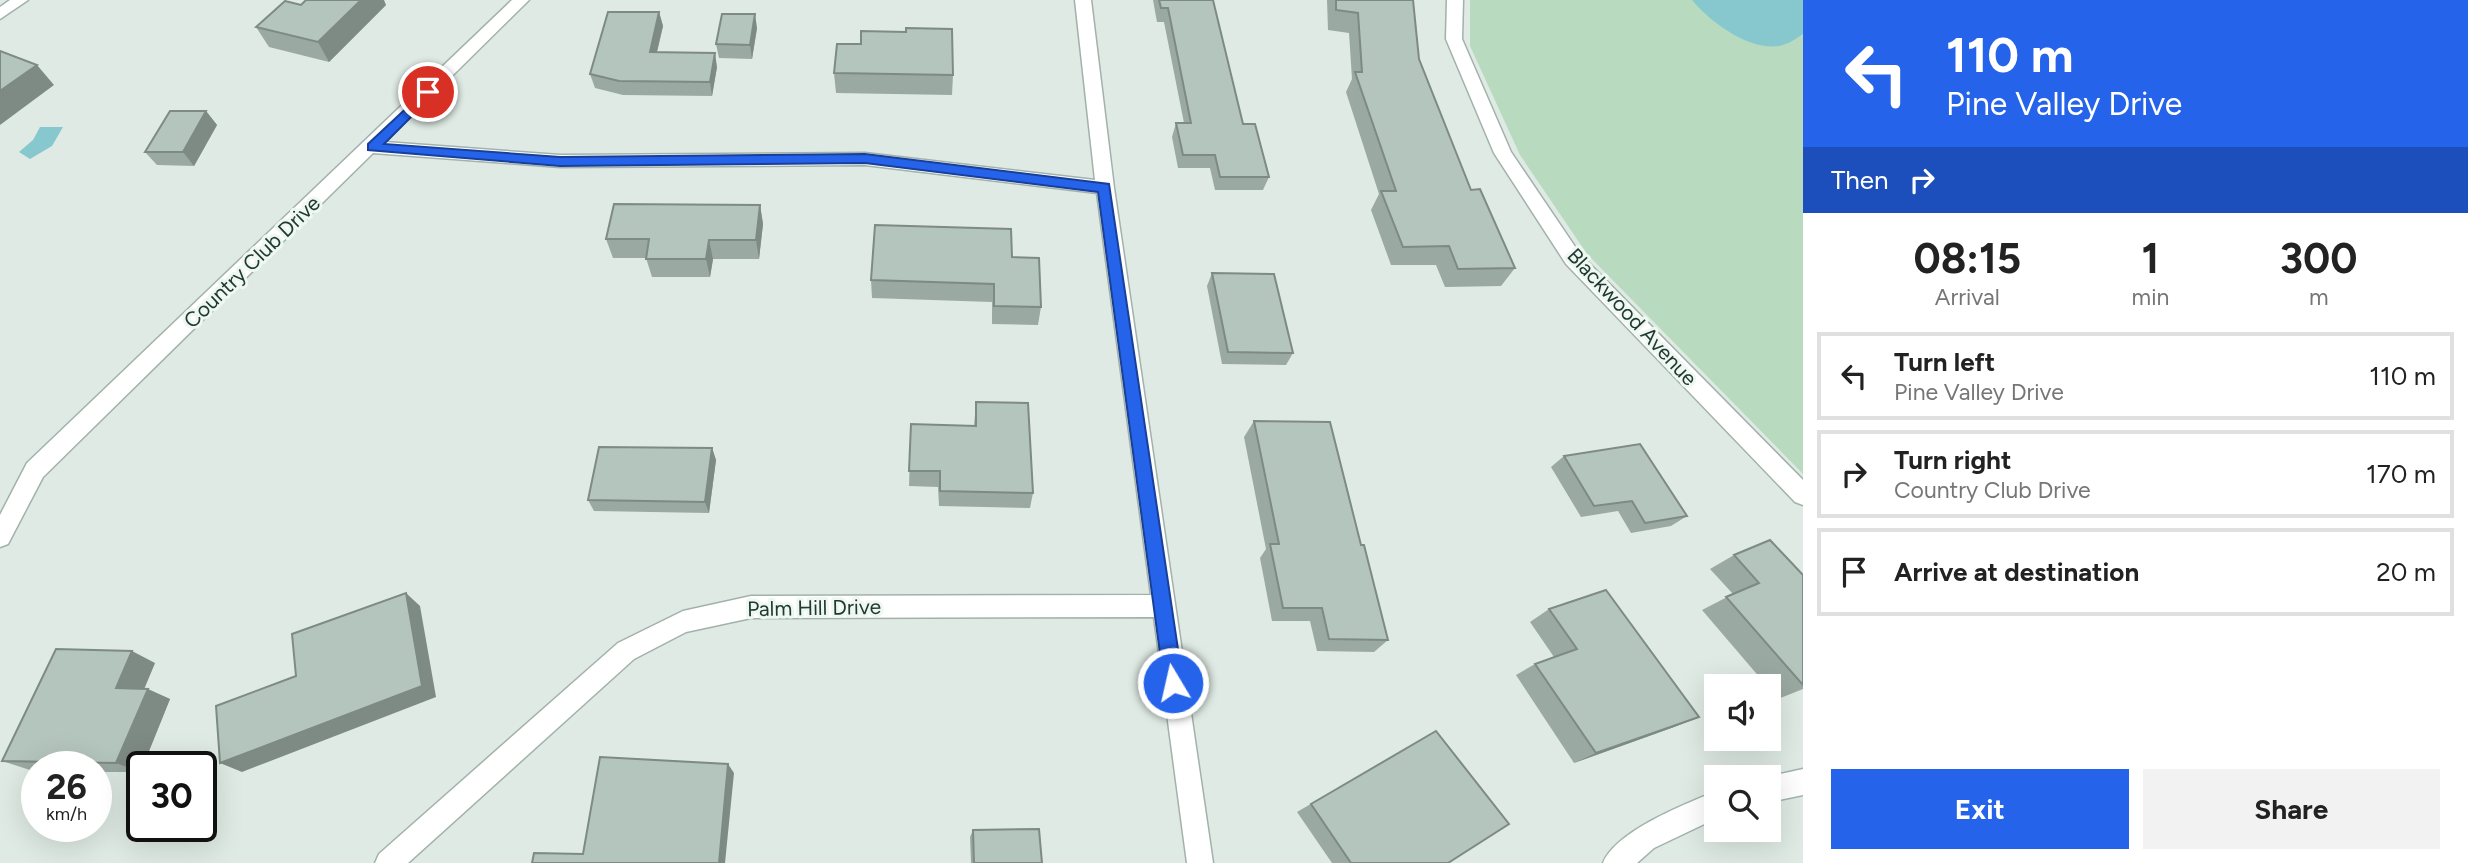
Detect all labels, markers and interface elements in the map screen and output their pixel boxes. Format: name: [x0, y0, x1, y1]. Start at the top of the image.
text: 110 m: [1946, 25, 2074, 84]
icon: left: [1831, 28, 1922, 119]
pin: [398, 62, 458, 122]
icon: arrive: [409, 73, 447, 111]
text: Pine Valley Drive: [1946, 85, 2182, 123]
icon: right: [1903, 161, 1941, 199]
text: Then: [1831, 164, 1889, 196]
street label: Country Club Drive: [178, 190, 325, 333]
text: 08:15: [1913, 233, 2021, 284]
text: 1: [2142, 233, 2159, 284]
text: 300: [2280, 233, 2358, 284]
street label: Blackwood Avenue: [1562, 243, 1702, 391]
text: Arrival: [1935, 283, 2000, 311]
text: min: [2132, 283, 2169, 311]
text: m: [2309, 283, 2328, 311]
text: Turn left: [1894, 346, 1995, 378]
icon: left: [1835, 357, 1873, 395]
text: 110 m: [2369, 360, 2436, 392]
text: Pine Valley Drive: [1894, 378, 2064, 406]
text: Turn right: [1894, 444, 2011, 476]
icon: right: [1835, 455, 1873, 493]
text: 170 m: [2366, 458, 2436, 490]
text: Country Club Drive: [1894, 476, 2091, 504]
icon: arrive: [1835, 553, 1873, 591]
text: Arrive at destination: [1894, 556, 2139, 588]
text: 20 m: [2376, 556, 2436, 588]
street label: Palm Hill Drive: [747, 594, 881, 621]
position arrow: [1136, 646, 1210, 720]
map controls: [1704, 674, 1781, 842]
button: sound: [1704, 674, 1781, 751]
speed limit sign: 30: [126, 751, 217, 842]
button: search: [1704, 765, 1781, 842]
text: 26: [46, 766, 87, 808]
button: Exit: [1831, 769, 2129, 849]
button: Share: [2143, 769, 2440, 849]
text: km/h: [46, 803, 87, 825]

